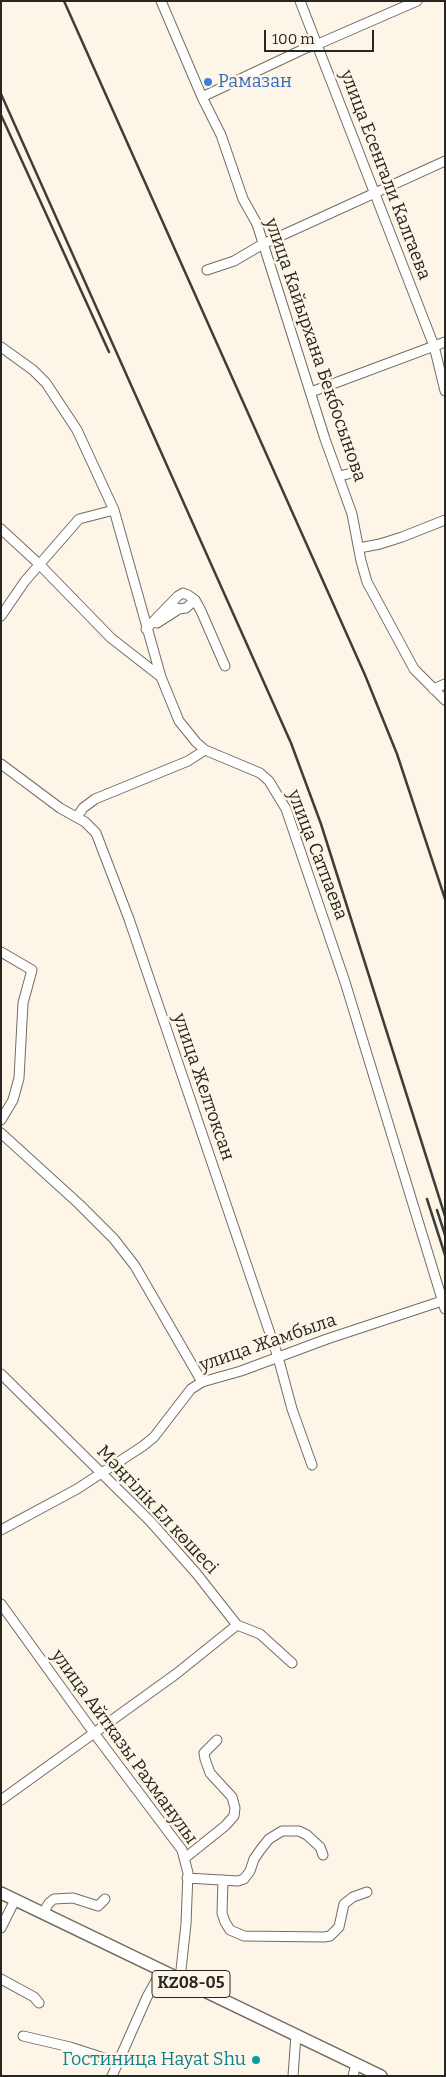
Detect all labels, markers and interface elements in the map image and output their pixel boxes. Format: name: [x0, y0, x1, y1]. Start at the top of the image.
scale bar: [266, 20, 376, 52]
text: 100 m: [272, 30, 315, 48]
street label: улица Есенгали Калгаева: [335, 67, 435, 283]
place label: Рамазан: [218, 71, 292, 93]
marker: Рамазан: [202, 76, 214, 88]
street label: улица Кайырхана Бекбосынова: [260, 215, 370, 485]
street label: улица Сатпаева: [282, 787, 352, 923]
street label: улица Желтоксан: [168, 1011, 238, 1163]
street label: улица Жамбыла: [197, 1309, 339, 1377]
street label: Мәңгілік Ел көшесі: [92, 1441, 222, 1579]
street label: улица Айтказы Рахманулы: [46, 1646, 202, 1848]
road number: KZ08-05: [152, 1970, 230, 1998]
place label: Гостиница Hayat Shu: [62, 2049, 246, 2071]
marker: Гостиница Hayat Shu: [250, 2054, 262, 2066]

